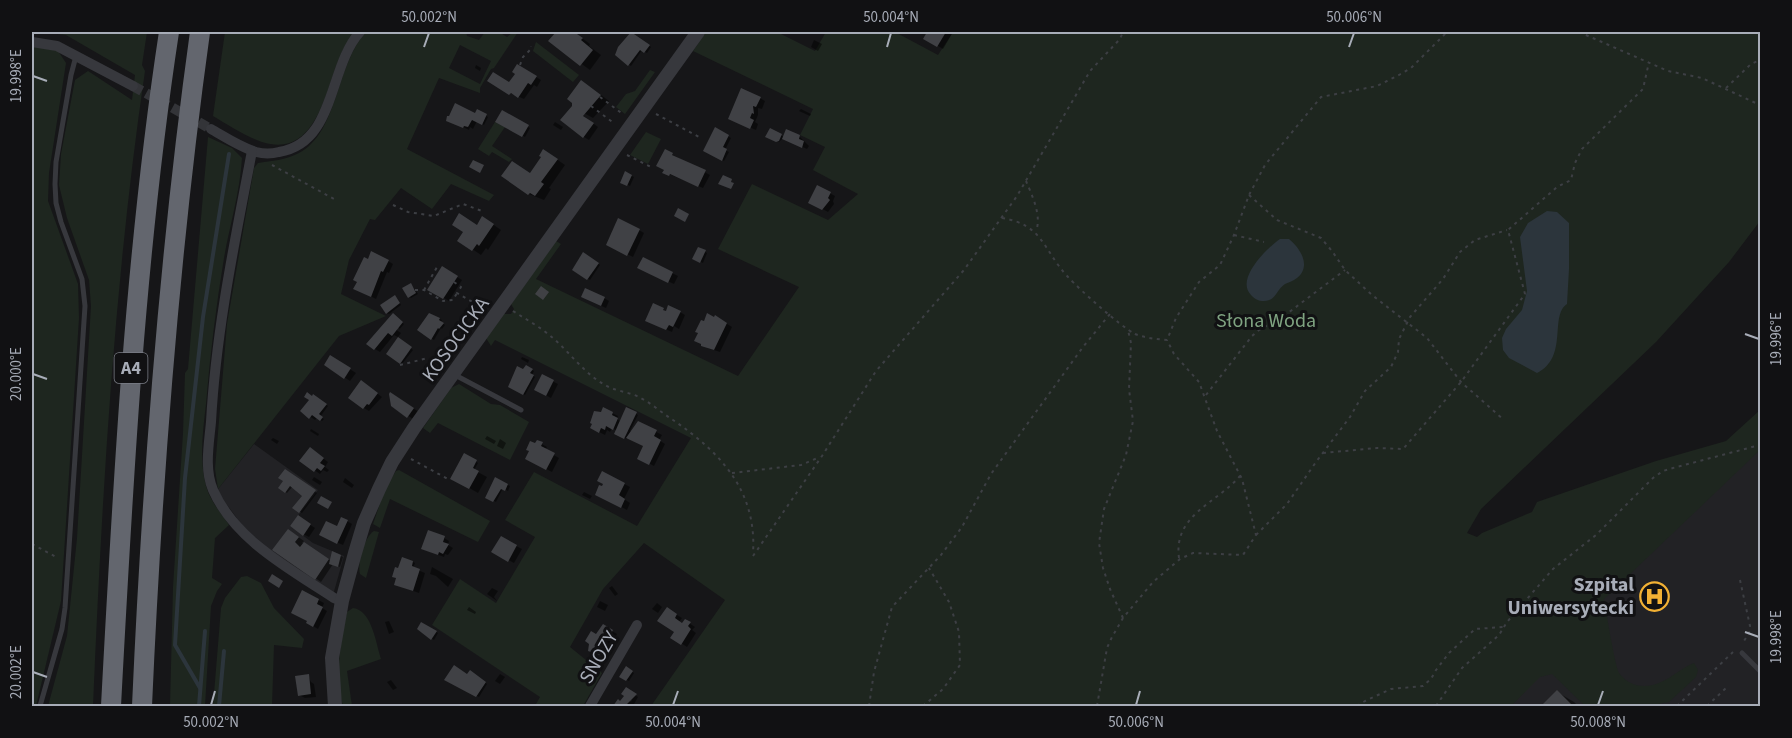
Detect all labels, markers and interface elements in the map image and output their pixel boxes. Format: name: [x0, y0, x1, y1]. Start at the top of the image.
text: 50.002°N: [401, 7, 457, 28]
text: 50.004°N: [863, 7, 919, 28]
text: 50.006°N: [1326, 7, 1382, 28]
text: 19.998°E: [6, 49, 27, 103]
street label: KOSOCICKA: [415, 291, 496, 388]
park label: Słona Woda: [1216, 307, 1316, 335]
text: 19.996°E: [1766, 312, 1787, 366]
text: 20.000°E: [6, 347, 27, 401]
road number: A4: [114, 353, 148, 383]
place label: Szpital Uniwersytecki: [1507, 571, 1634, 622]
hospital icon: Szpital Uniwersytecki: [1639, 580, 1671, 612]
text: 19.998°E: [1766, 610, 1787, 664]
street label: SNOZY: [573, 626, 625, 689]
text: 20.002°E: [6, 645, 27, 699]
text: 50.002°N: [183, 712, 239, 733]
text: 50.004°N: [645, 712, 701, 733]
text: 50.006°N: [1108, 712, 1164, 733]
text: 50.008°N: [1570, 712, 1626, 733]

